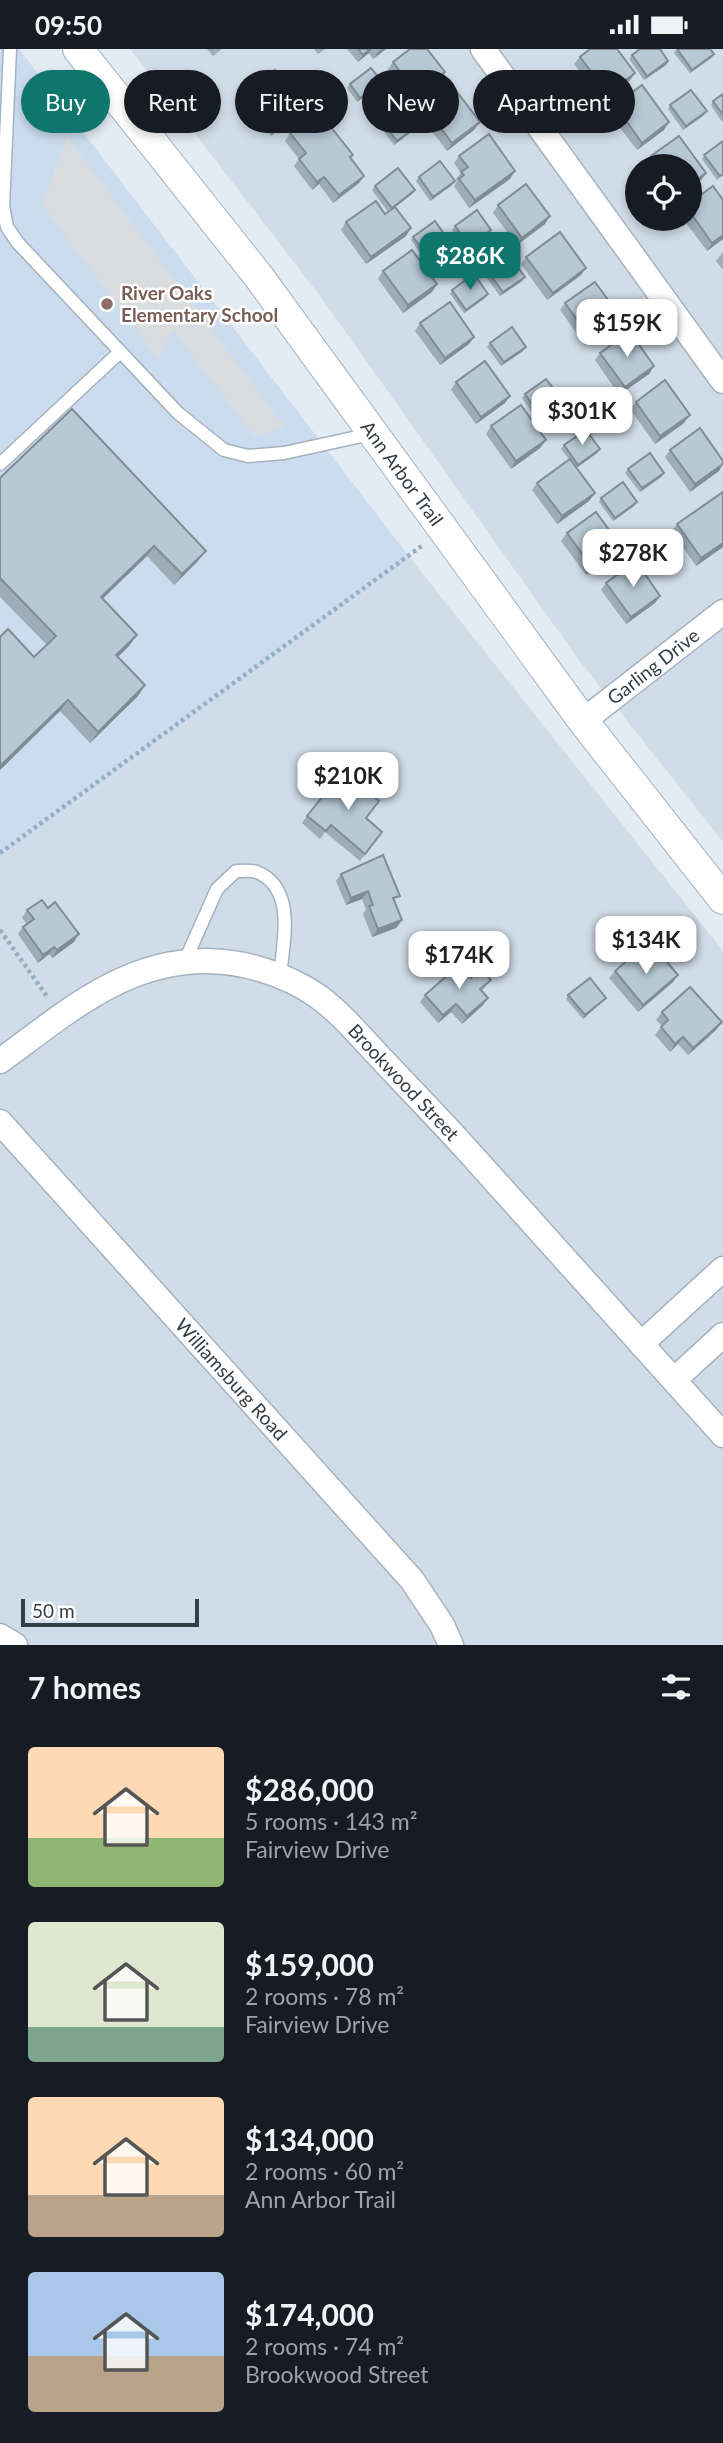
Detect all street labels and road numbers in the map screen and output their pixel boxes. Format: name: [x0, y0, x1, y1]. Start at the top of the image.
street label: Ann Arbor Trail: [357, 416, 449, 530]
street label: Garling Drive: [602, 623, 703, 709]
street label: Brookwood Street: [344, 1019, 465, 1145]
street label: Williamsburg Road: [171, 1313, 292, 1445]

